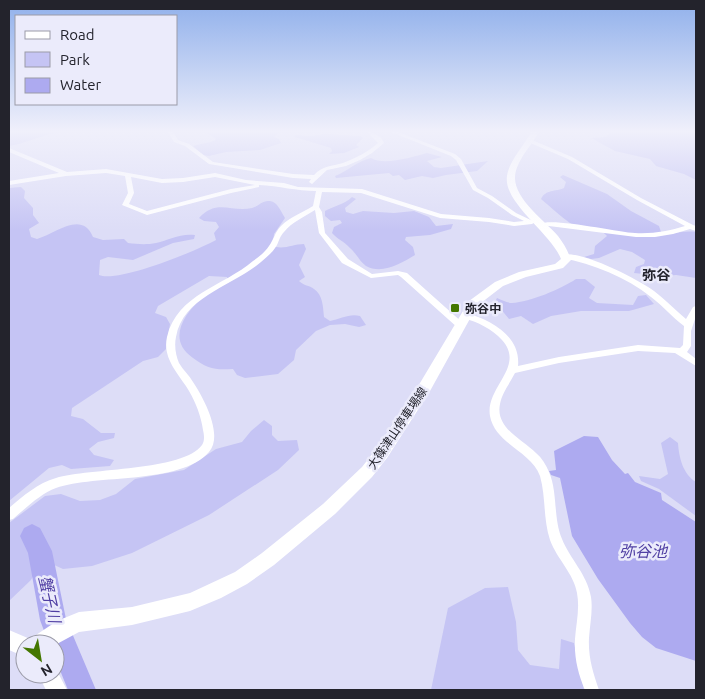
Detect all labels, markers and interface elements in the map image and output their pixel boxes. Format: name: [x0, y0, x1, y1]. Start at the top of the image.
legend: [15, 15, 178, 105]
text: Road: [60, 26, 95, 43]
text: Park: [60, 51, 90, 68]
text: Water: [60, 76, 101, 93]
district label: 弥谷: [642, 267, 671, 283]
marker: 弥谷中: [449, 302, 461, 314]
place label: 弥谷中: [465, 302, 501, 315]
street label: 大篠津山停車場線: [365, 385, 429, 471]
water label: 弥谷池: [619, 542, 669, 560]
water label: 蟹子川: [36, 574, 65, 626]
north arrow: [15, 634, 65, 684]
text: N: [38, 661, 55, 680]

